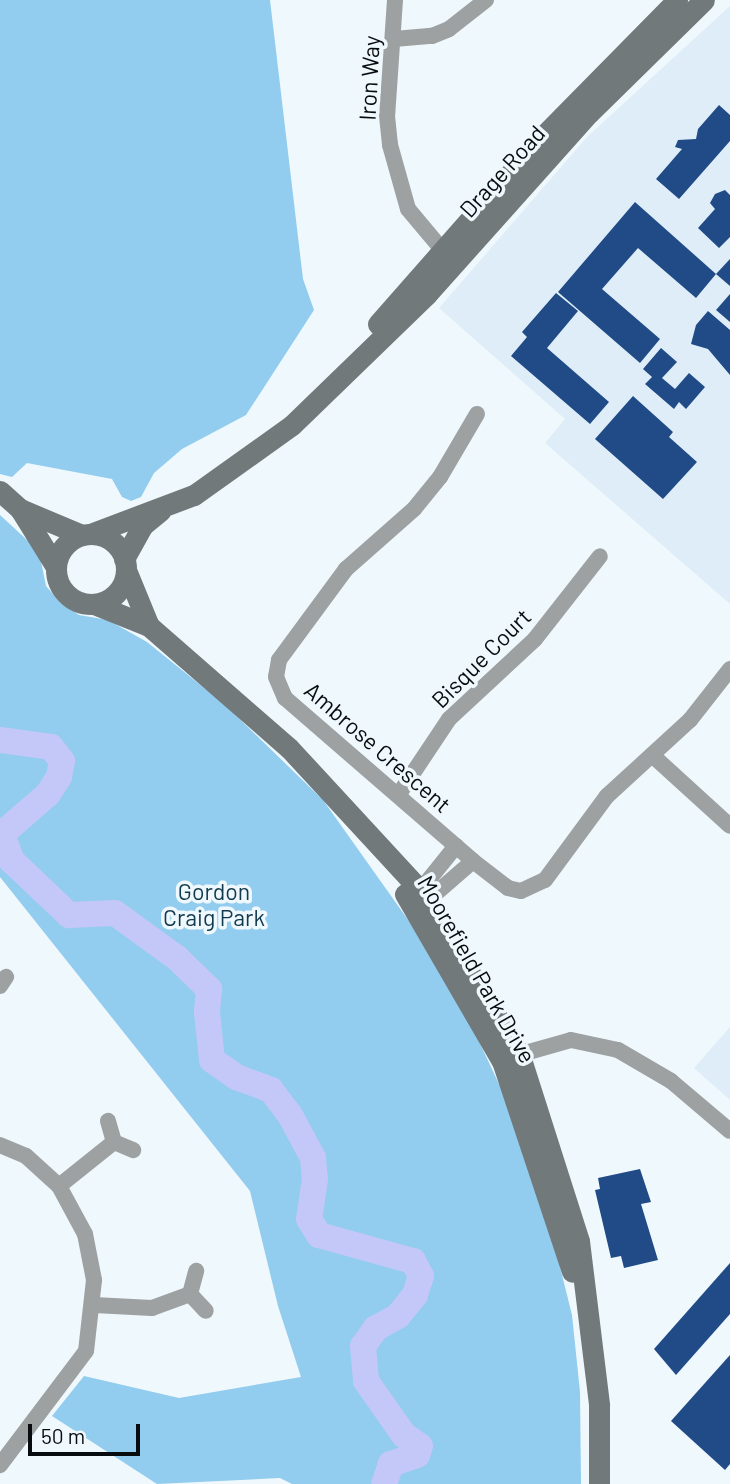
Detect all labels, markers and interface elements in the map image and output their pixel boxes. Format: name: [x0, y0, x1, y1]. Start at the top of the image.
street label: Iron Way: [353, 35, 385, 121]
street label: Drage Road: [454, 119, 550, 223]
street label: Bisque Court: [426, 603, 536, 713]
street label: Ambrose Crescent: [299, 676, 457, 818]
street label: Moorefield Park Drive: [412, 870, 542, 1068]
park label: Gordon Craig Park: [163, 877, 265, 931]
scale bar: [32, 1410, 144, 1454]
text: 50 m: [41, 1423, 85, 1448]

